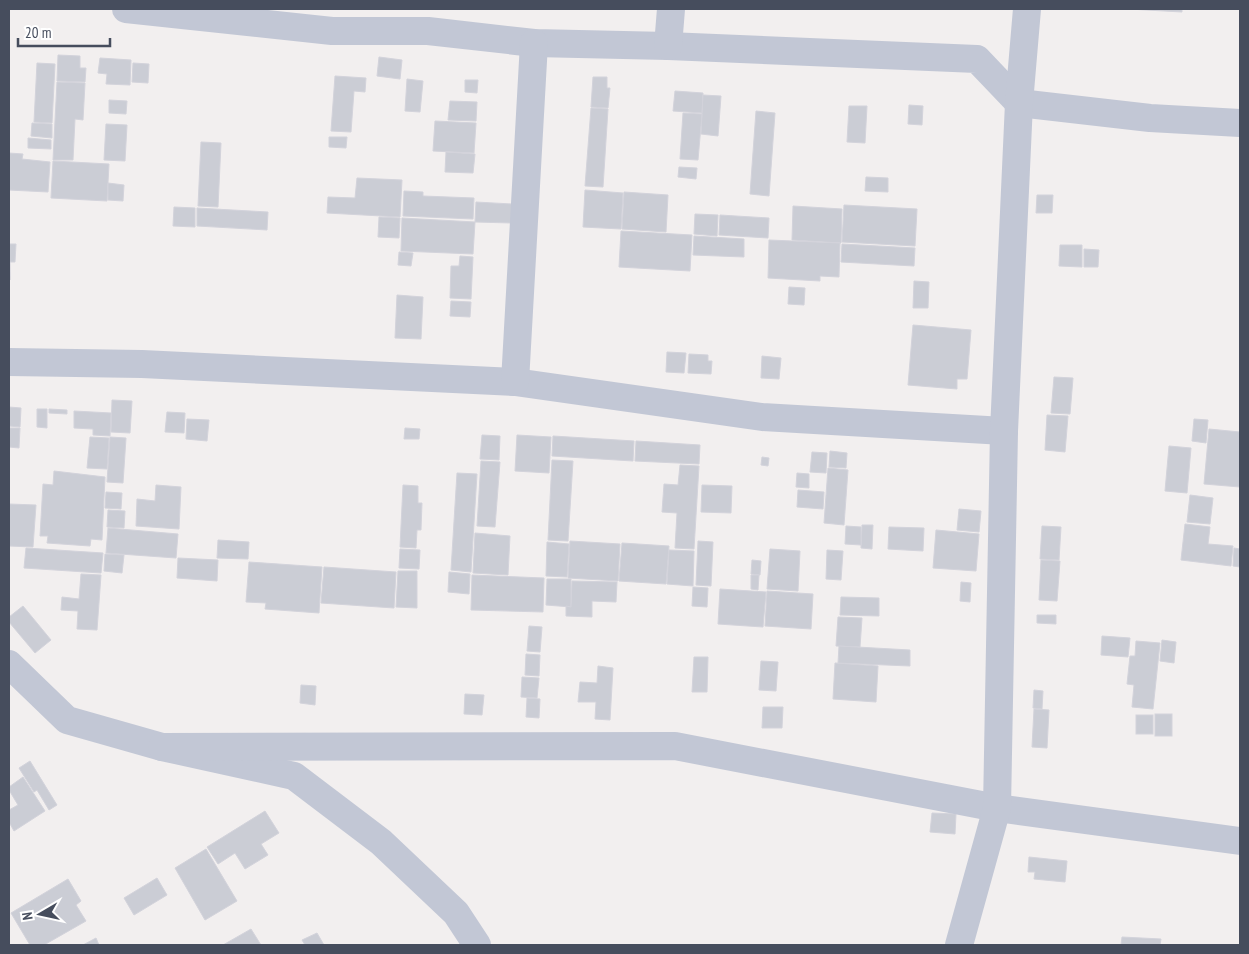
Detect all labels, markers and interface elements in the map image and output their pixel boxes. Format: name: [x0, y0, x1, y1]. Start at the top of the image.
scale bar: [18, 15, 110, 47]
text: 20 m: [25, 23, 51, 42]
north arrow: [15, 889, 65, 939]
text: N: [18, 911, 37, 921]

